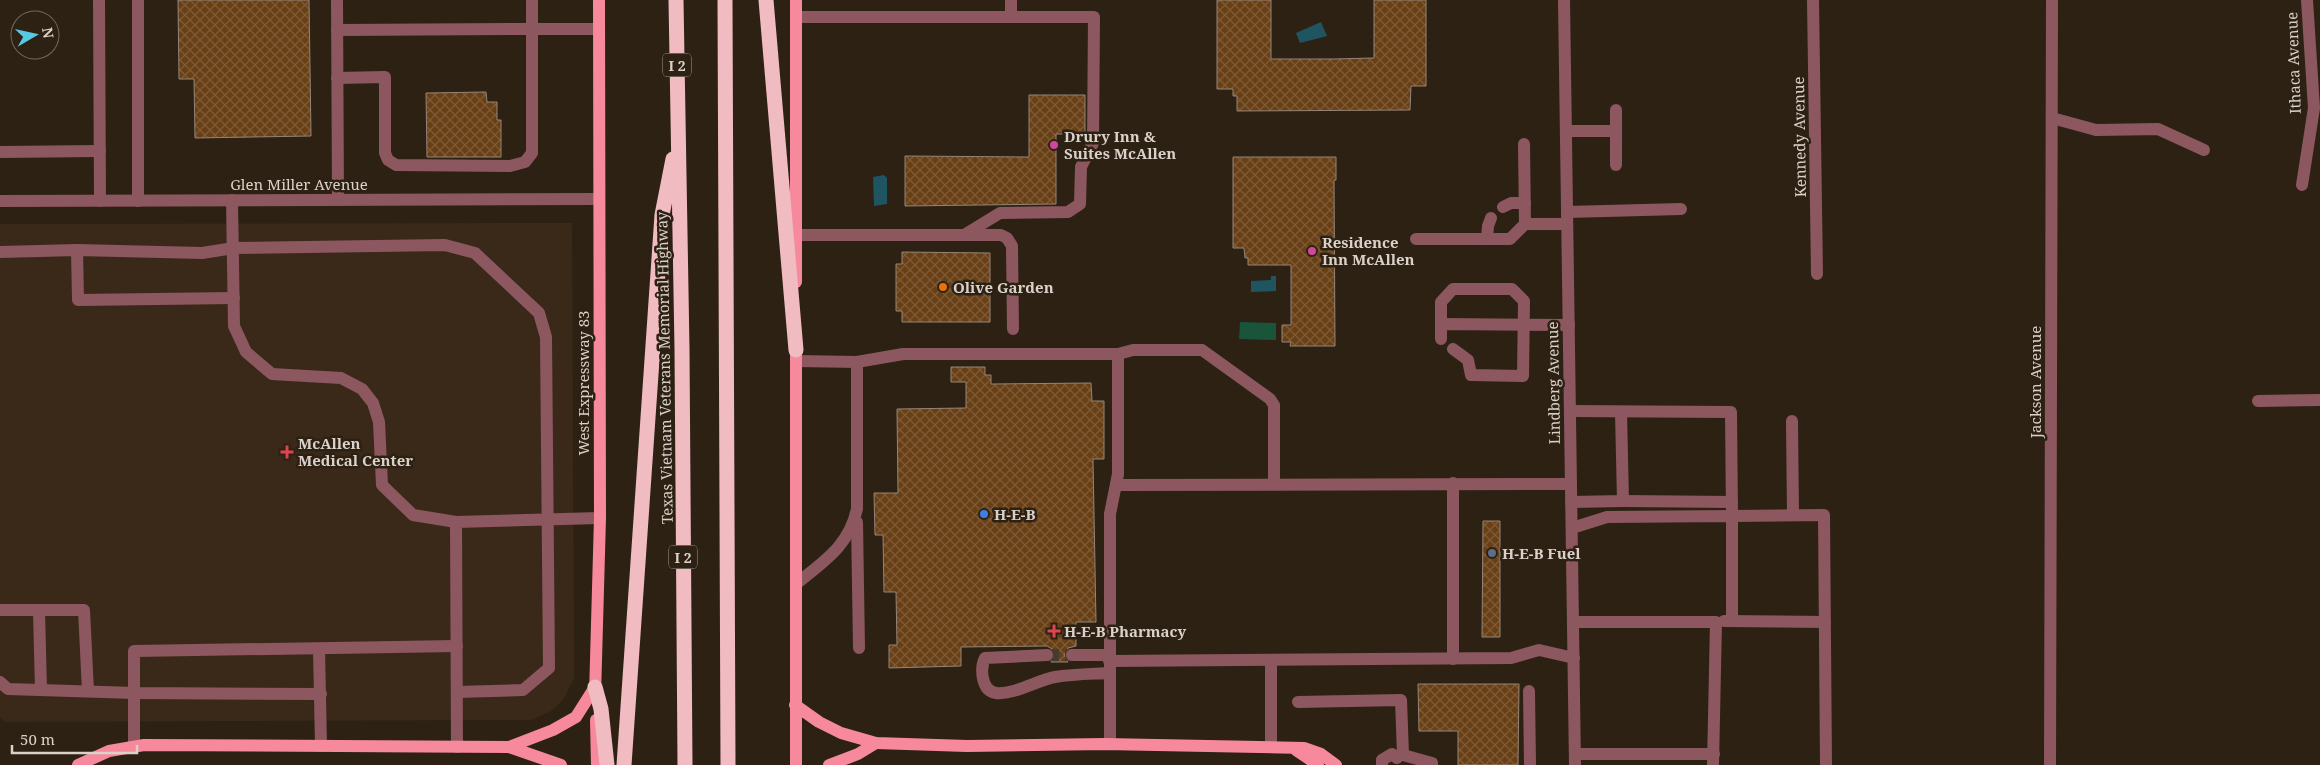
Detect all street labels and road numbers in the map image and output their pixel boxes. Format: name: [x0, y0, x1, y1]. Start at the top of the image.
street label: Ithaca Avenue: [2281, 12, 2305, 114]
road number: I 2: [663, 54, 691, 76]
street label: Kennedy Avenue: [1788, 76, 1810, 198]
street label: Glen Miller Avenue: [230, 174, 368, 194]
street label: Texas Vietnam Veterans Memorial Highway: [651, 211, 677, 524]
street label: West Expressway 83: [573, 311, 593, 455]
street label: Lindberg Avenue: [1542, 321, 1564, 445]
street label: Jackson Avenue: [2025, 326, 2045, 439]
road number: I 2: [669, 546, 697, 568]

